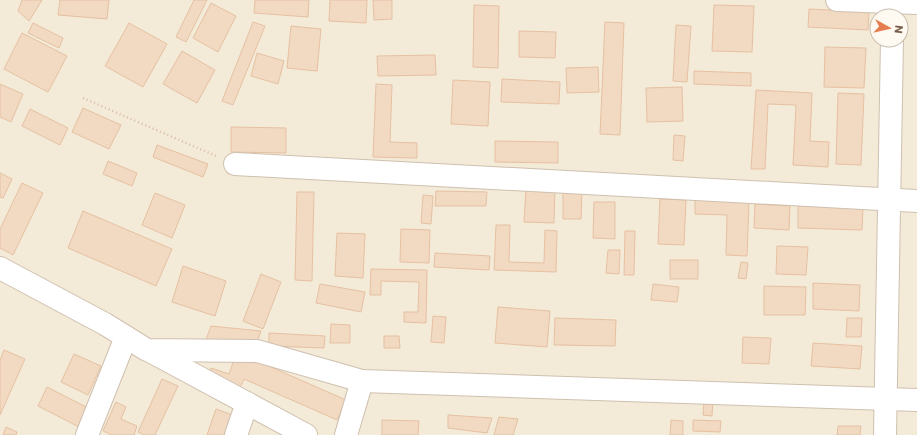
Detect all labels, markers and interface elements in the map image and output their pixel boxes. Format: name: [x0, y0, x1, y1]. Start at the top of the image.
north arrow: [869, 8, 909, 48]
text: N: [890, 24, 907, 35]

